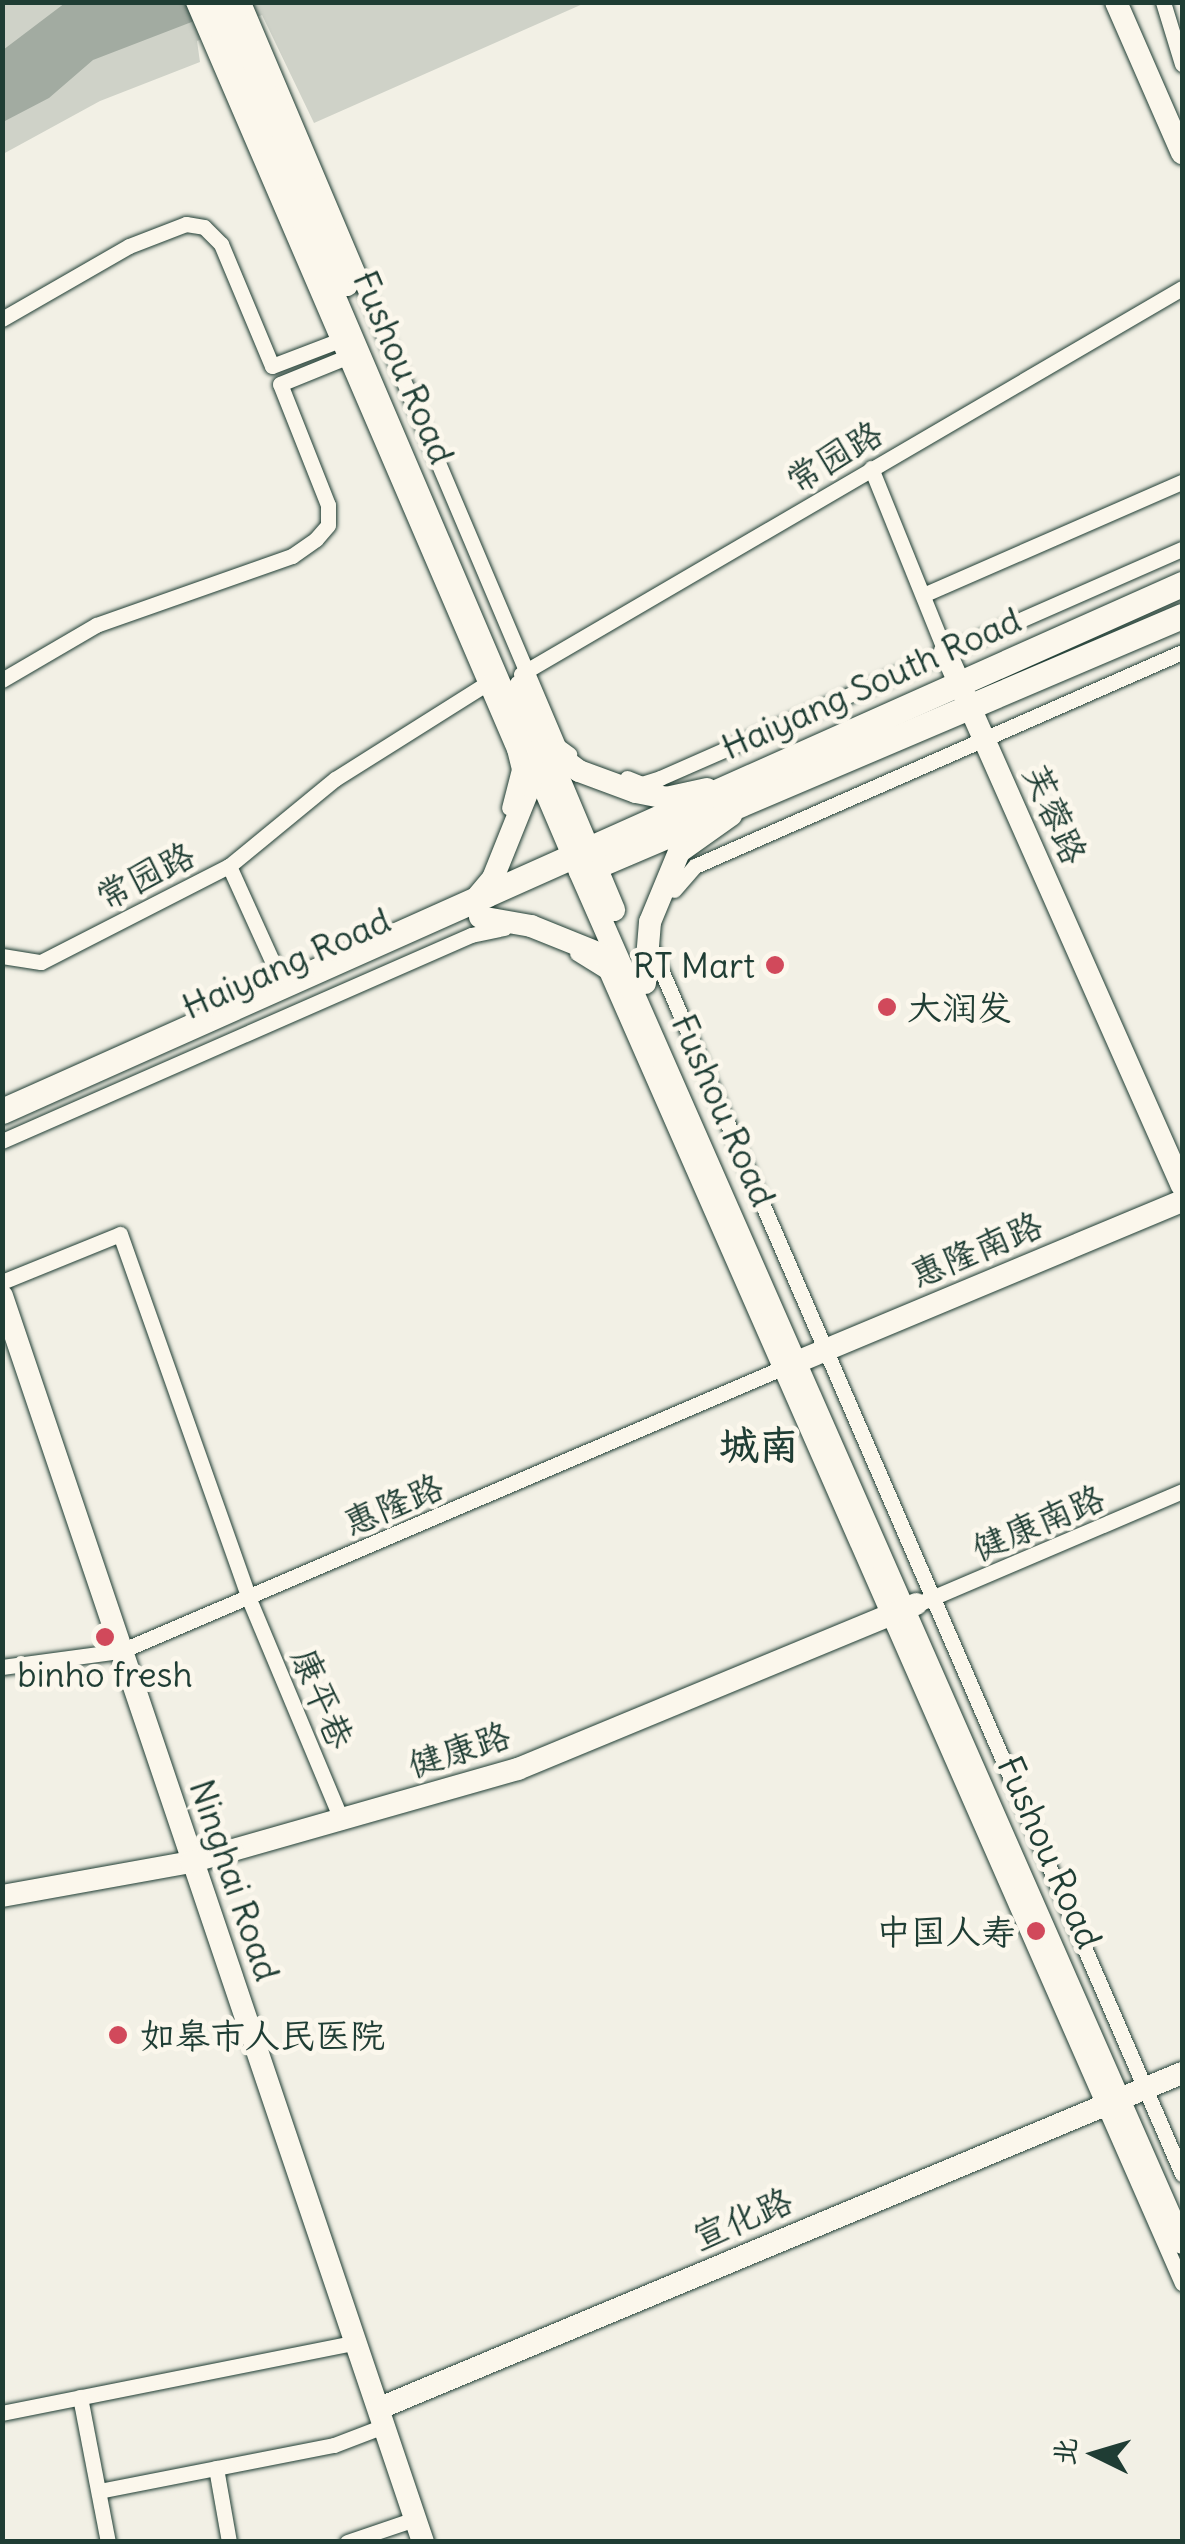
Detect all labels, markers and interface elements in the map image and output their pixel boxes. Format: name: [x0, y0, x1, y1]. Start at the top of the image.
street label: Fushou Road: [345, 264, 463, 470]
street label: 常园路: [778, 411, 890, 501]
street label: Haiyang South Road: [715, 598, 1027, 768]
street label: 芙蓉路: [1015, 757, 1097, 871]
street label: 常园路: [89, 832, 201, 918]
street label: Haiyang Road: [176, 898, 396, 1028]
place label: RT Mart: [633, 944, 755, 986]
marker: RT Mart: [764, 954, 786, 976]
place label: 大润发: [907, 986, 1012, 1028]
marker: 大润发: [876, 996, 898, 1018]
street label: Fushou Road: [663, 1008, 785, 1212]
street label: 惠隆南路: [903, 1202, 1049, 1296]
district label: 城南: [719, 1421, 799, 1469]
street label: 惠隆路: [336, 1464, 450, 1544]
street label: 健康南路: [965, 1475, 1111, 1569]
marker: binho fresh: [94, 1626, 116, 1648]
street label: 康平巷: [283, 1641, 363, 1755]
place label: binho fresh: [17, 1653, 193, 1695]
street label: 健康路: [403, 1713, 515, 1785]
street label: Fushou Road: [989, 1750, 1111, 1954]
street label: Ninghai Road: [181, 1774, 289, 1986]
place label: 中国人寿: [876, 1910, 1016, 1952]
marker: 中国人寿: [1025, 1920, 1047, 1942]
place label: 如皋市人民医院: [140, 2014, 385, 2056]
marker: 如皋市人民医院: [105, 2022, 131, 2048]
street label: 宣化路: [685, 2178, 799, 2258]
north arrow: [1045, 2404, 1145, 2504]
text: 北: [1046, 2436, 1084, 2467]

